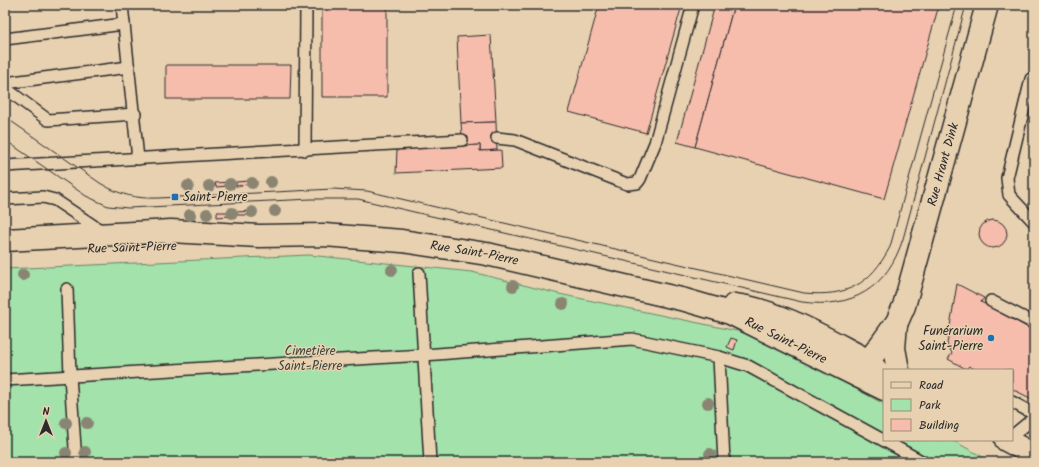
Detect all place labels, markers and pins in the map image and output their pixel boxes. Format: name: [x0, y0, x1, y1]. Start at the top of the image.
place label: Saint-Pierre: [183, 187, 248, 208]
marker: Saint-Pierre: [170, 192, 180, 202]
place label: Funérarium Saint-Pierre: [919, 321, 983, 357]
marker: Funérarium Saint-Pierre: [986, 333, 996, 343]

